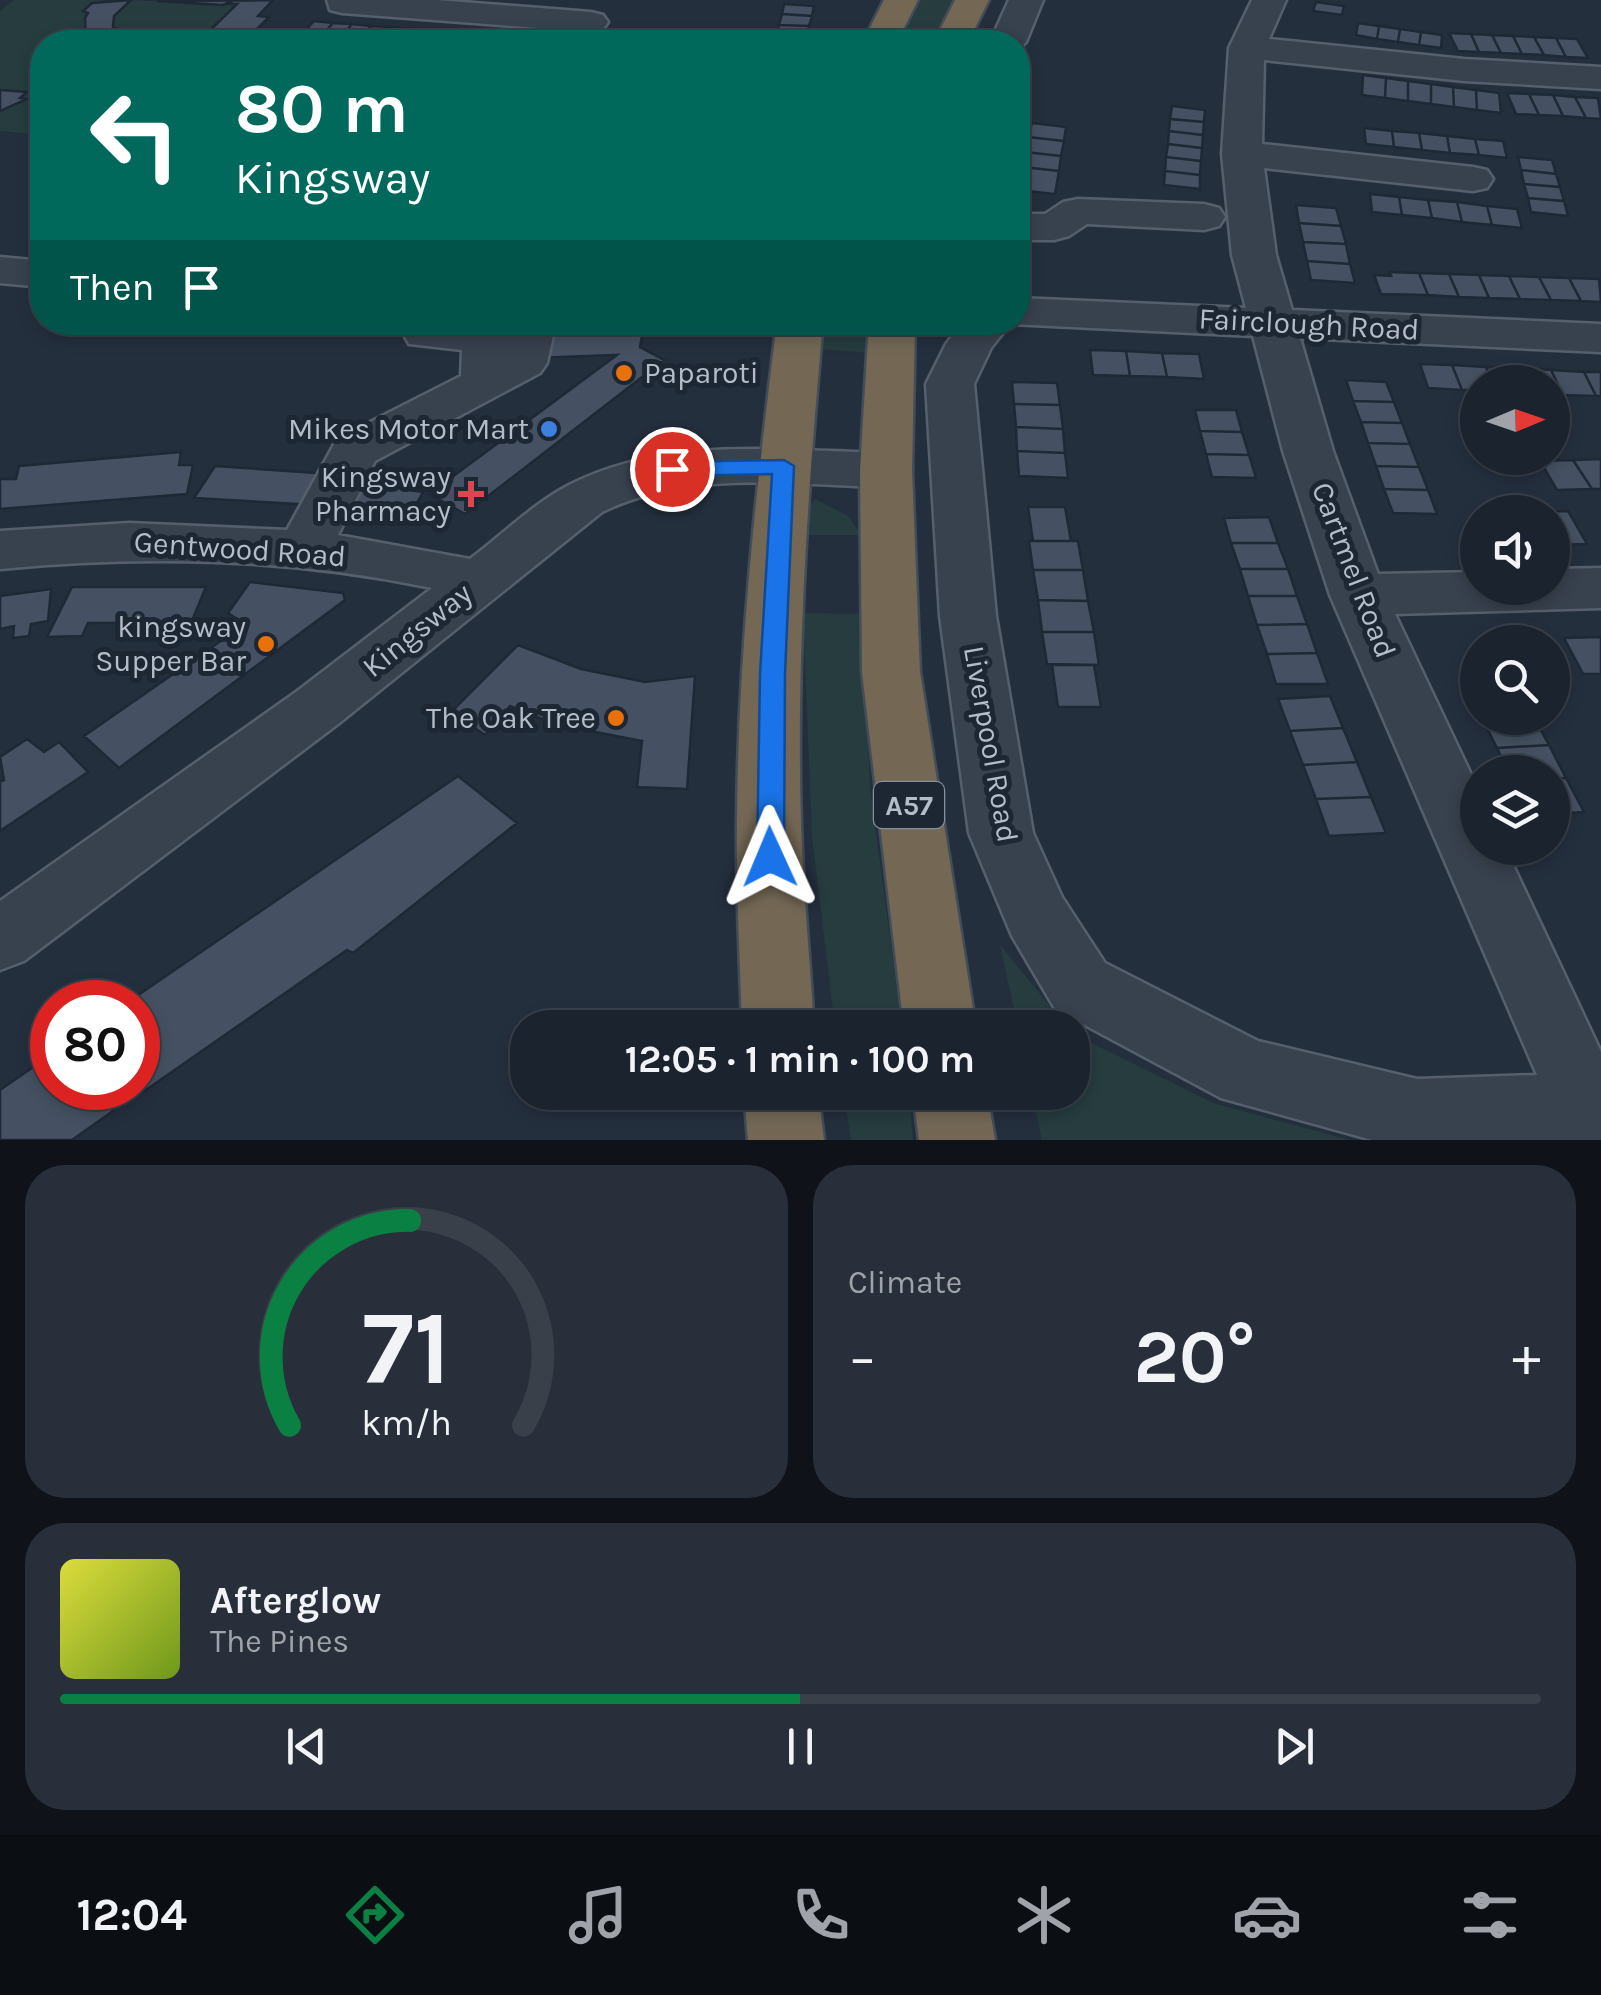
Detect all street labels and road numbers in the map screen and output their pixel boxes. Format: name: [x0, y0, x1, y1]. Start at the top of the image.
street label: Fairclough Road: [1198, 300, 1420, 348]
street label: Cartmel Road: [1304, 477, 1404, 663]
street label: Gentwood Road: [133, 524, 347, 574]
street label: Kingsway: [355, 575, 479, 685]
street label: Liverpool Road: [956, 643, 1026, 845]
road number: A57: [874, 782, 944, 828]

